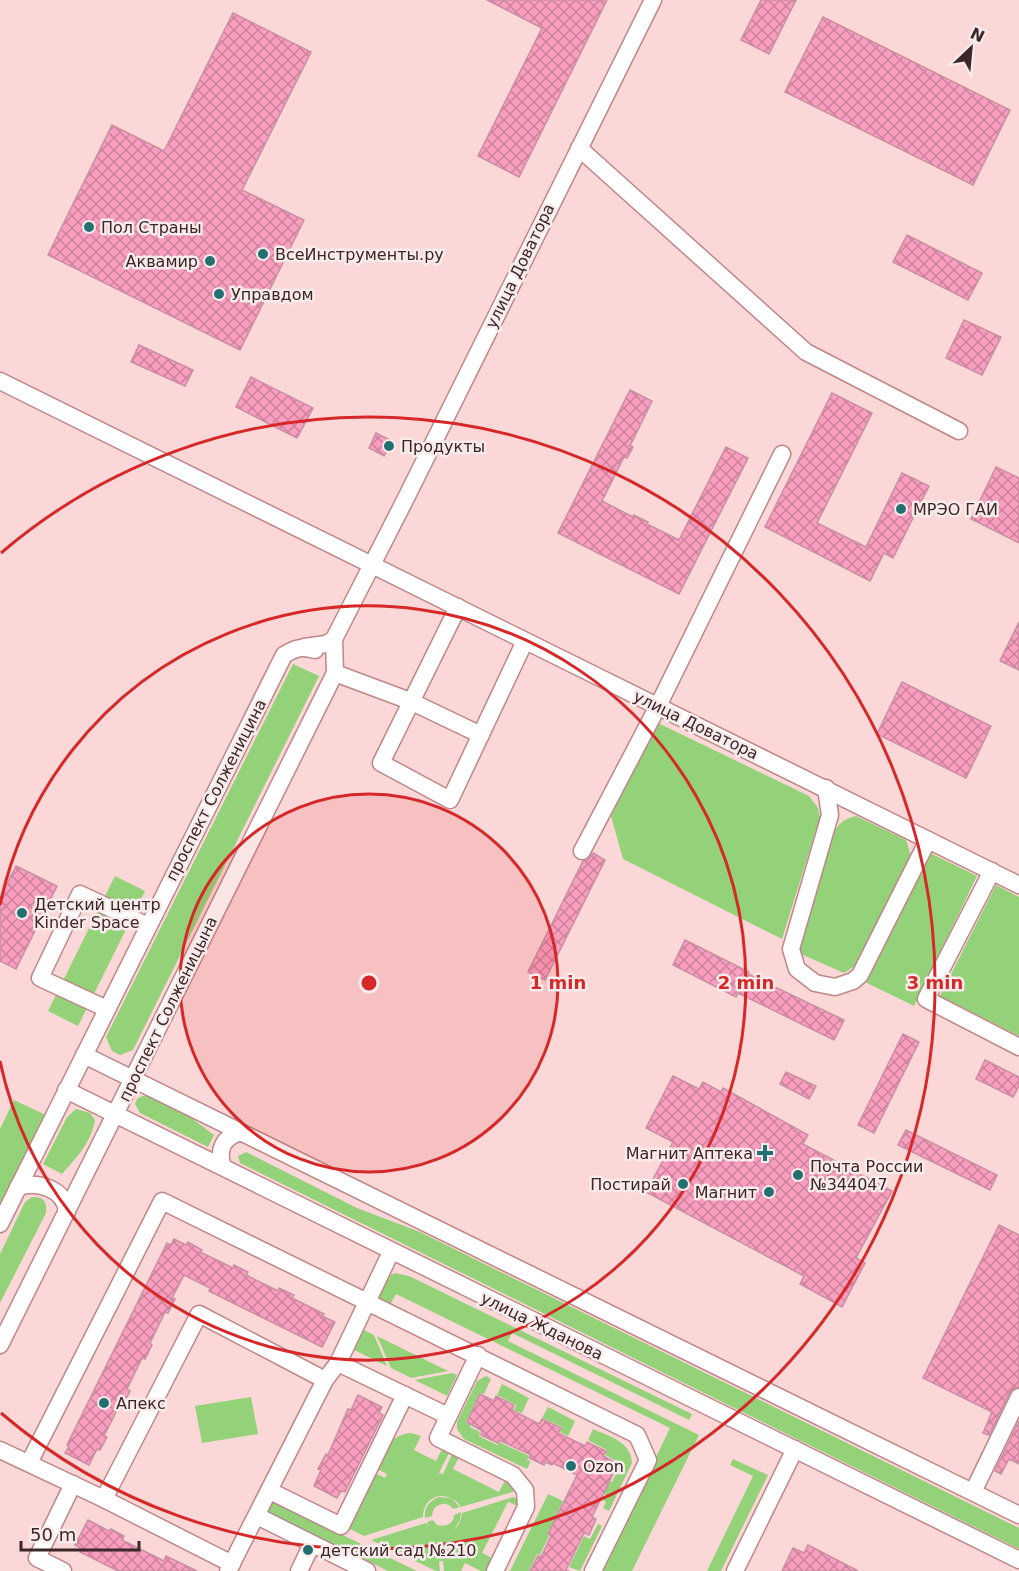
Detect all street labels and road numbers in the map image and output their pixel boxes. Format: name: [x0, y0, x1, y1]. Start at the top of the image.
street label: улица Доватора: [482, 201, 558, 331]
street label: улица Доватора: [631, 687, 761, 763]
street label: проспект Солженицина: [162, 696, 270, 884]
street label: проспект Солженицына: [115, 913, 221, 1105]
street label: улица Жданова: [478, 1288, 606, 1364]

